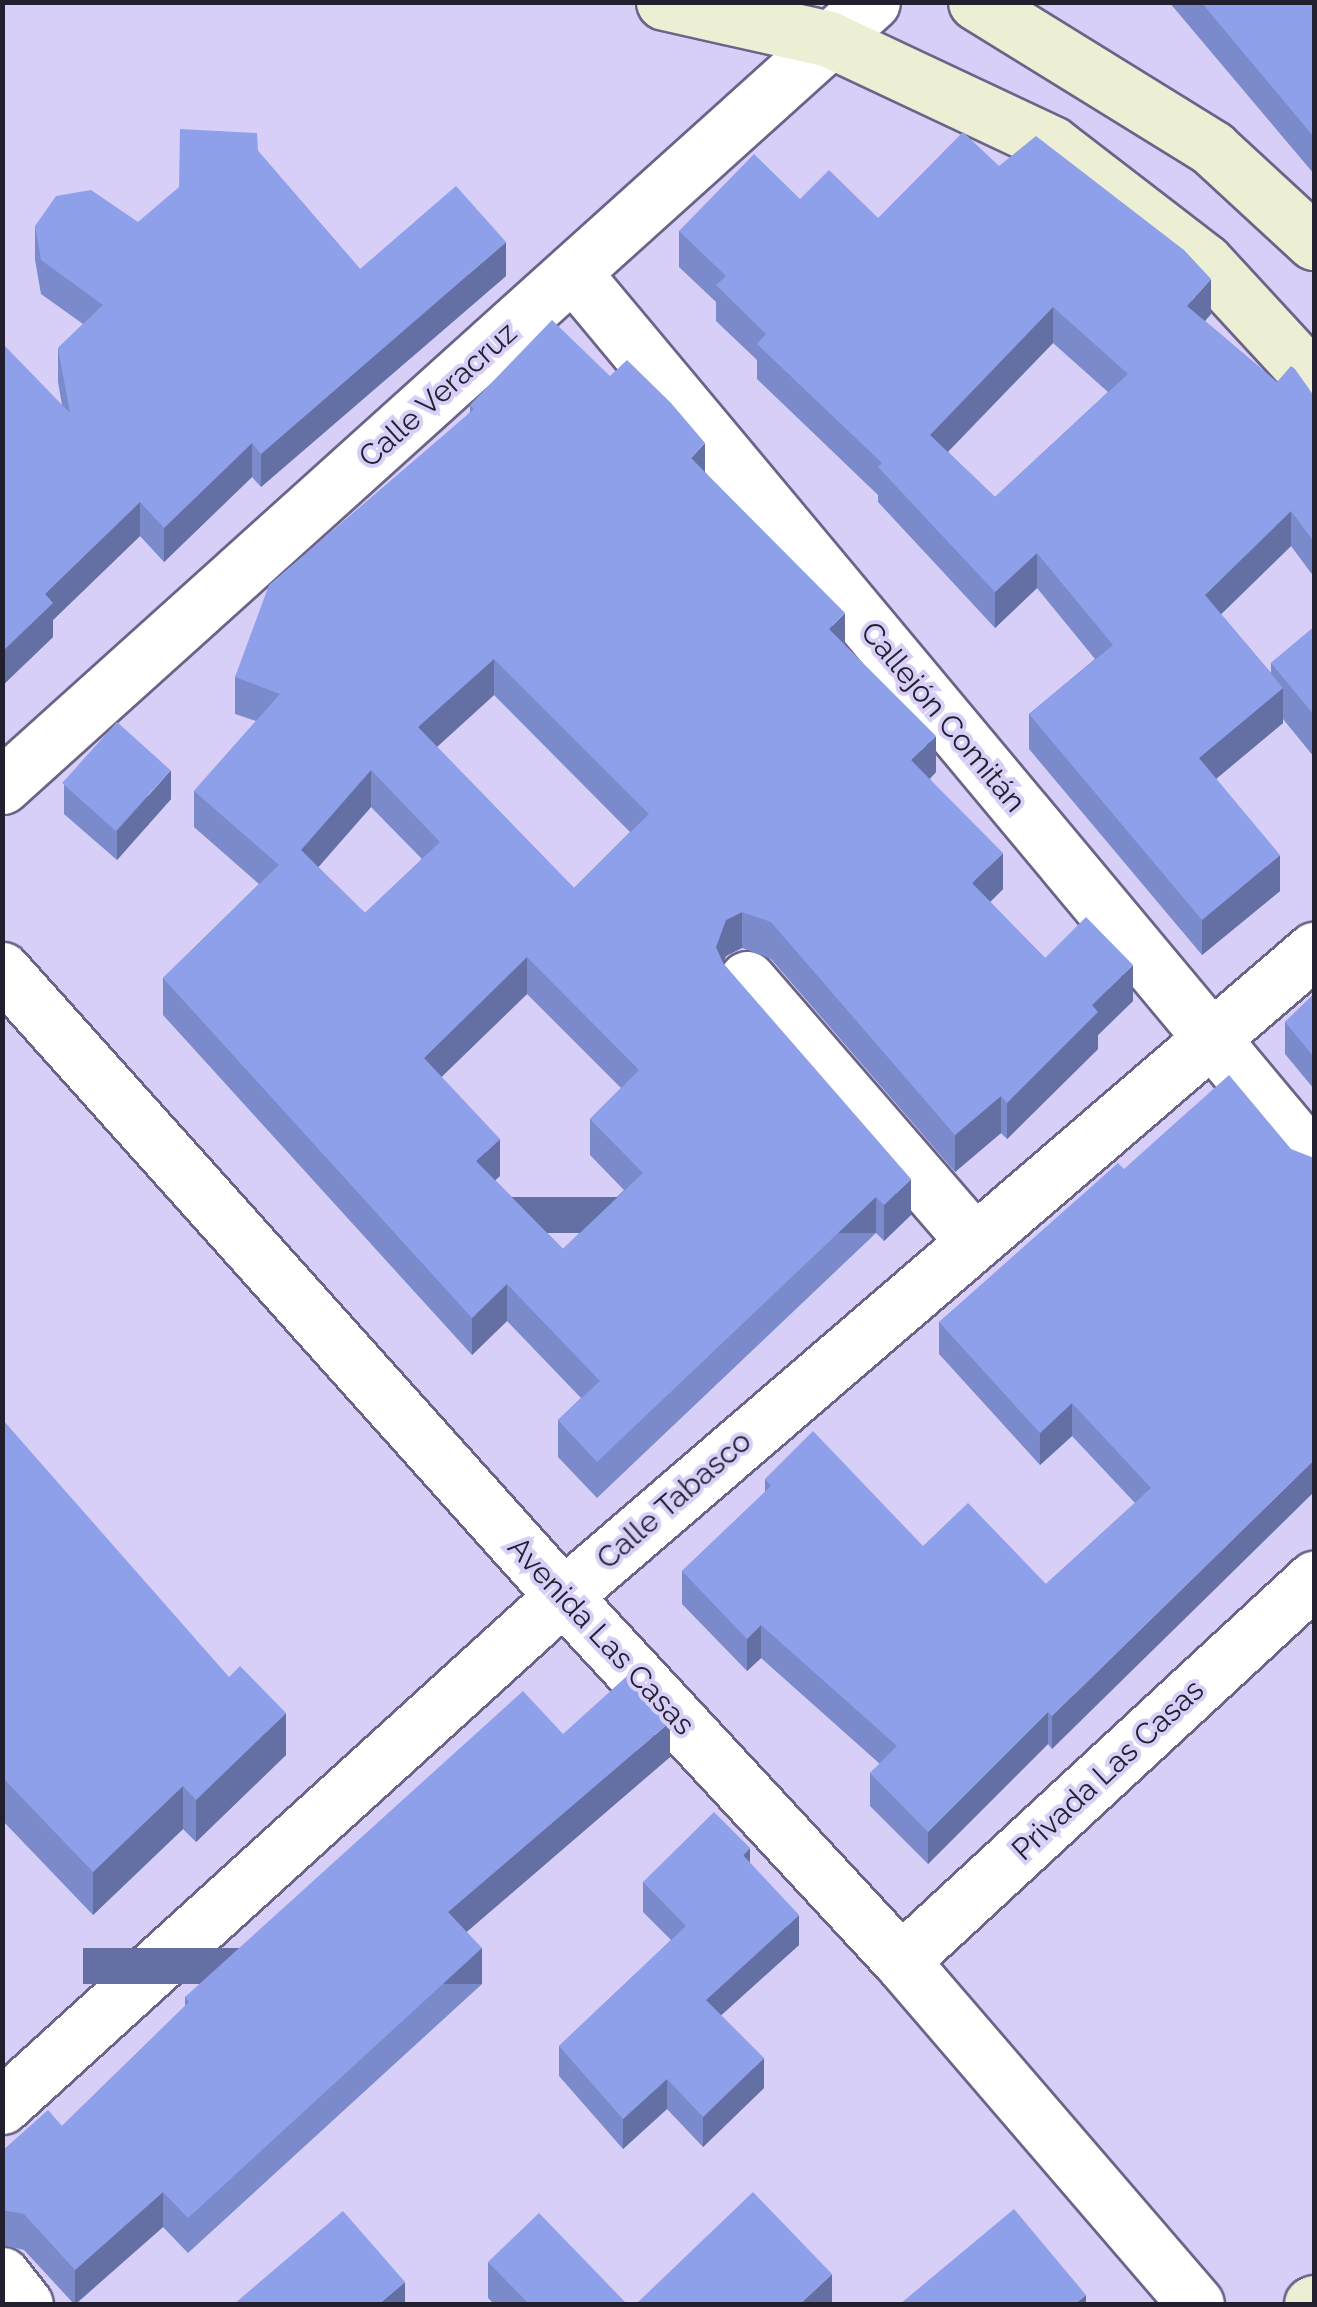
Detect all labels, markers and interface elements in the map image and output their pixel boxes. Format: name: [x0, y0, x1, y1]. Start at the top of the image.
street label: Calle Veracruz: [351, 314, 525, 476]
street label: Callejón Comitán: [853, 615, 1033, 819]
street label: Calle Tabasco: [589, 1423, 759, 1577]
street label: Avenida Las Casas: [500, 1530, 702, 1742]
street label: Privada Las Casas: [1005, 1672, 1211, 1868]

